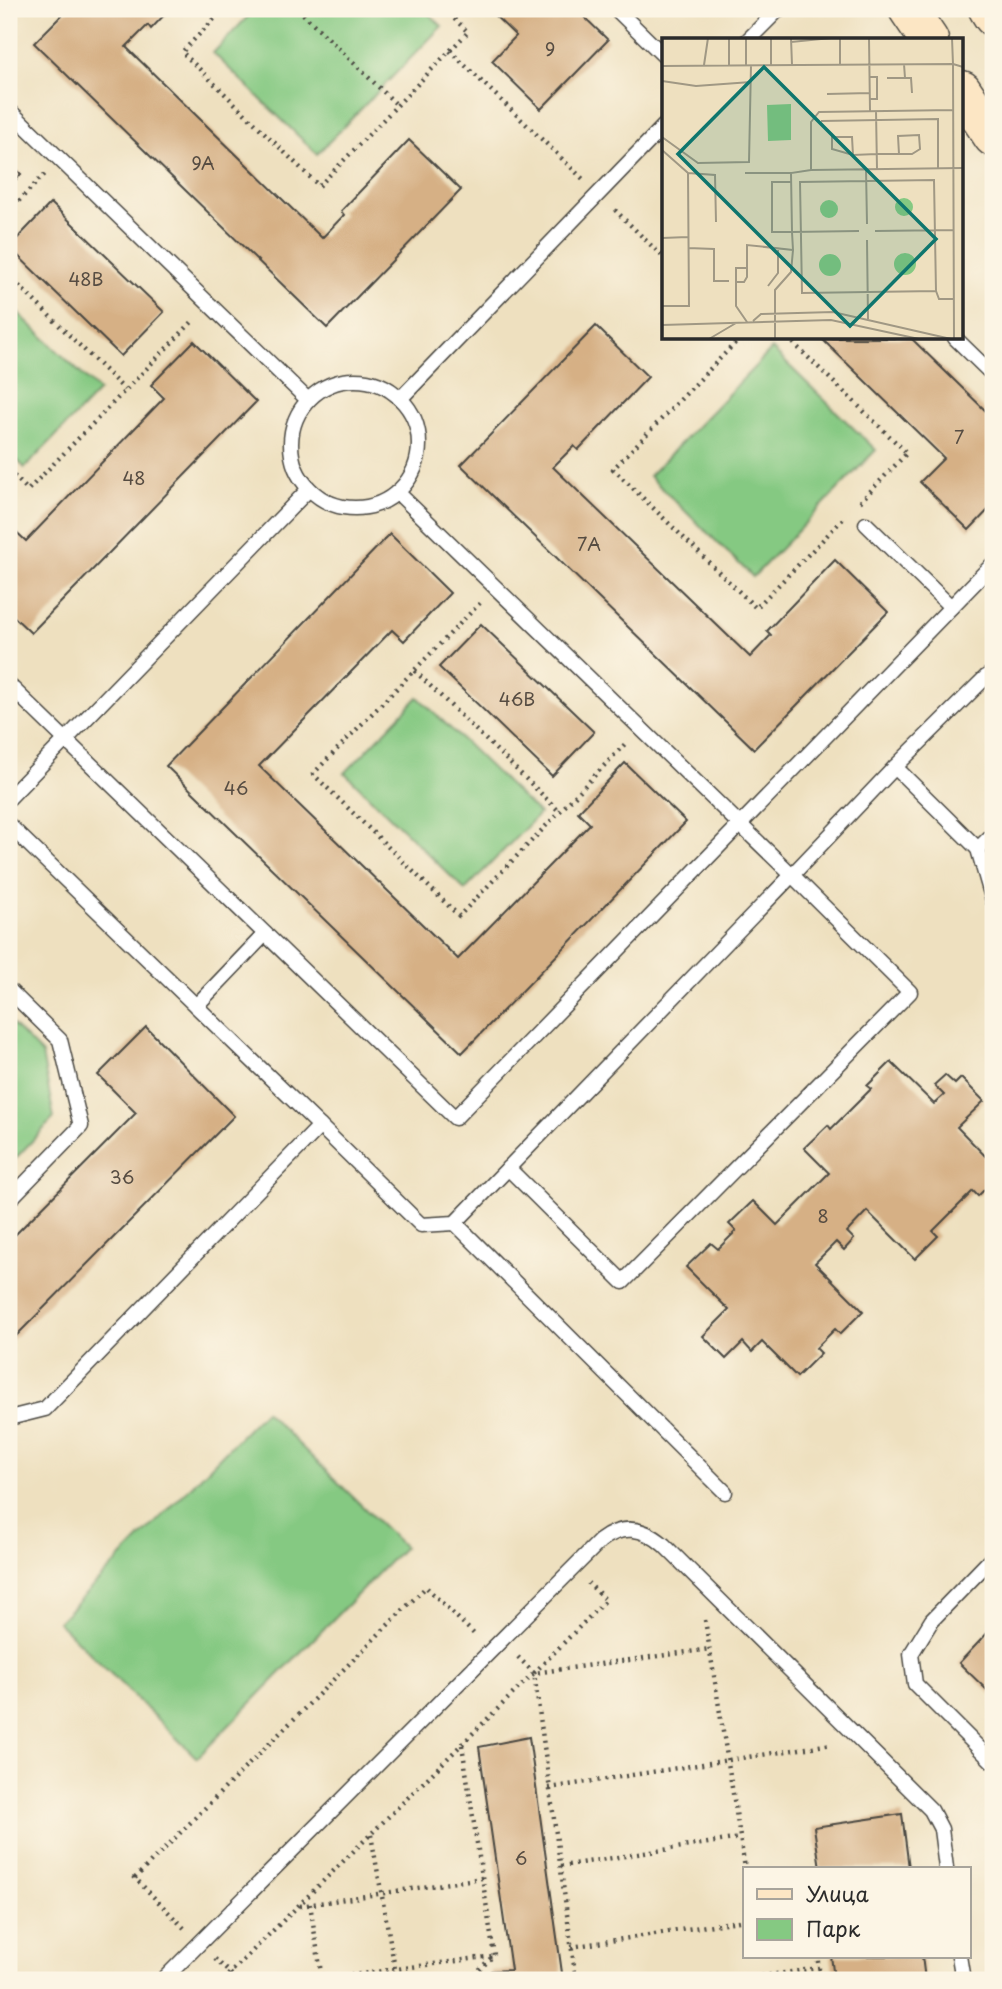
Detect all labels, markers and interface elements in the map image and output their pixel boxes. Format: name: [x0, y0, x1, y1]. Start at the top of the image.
house number: 9: [545, 35, 555, 62]
inset map: [662, 38, 964, 340]
house number: 9А: [191, 149, 215, 176]
house number: 48В: [69, 265, 103, 292]
house number: 7: [954, 423, 964, 450]
house number: 48: [122, 464, 146, 491]
house number: 7А: [577, 530, 601, 557]
house number: 46В: [499, 685, 535, 712]
house number: 46: [224, 774, 248, 801]
house number: 36: [110, 1163, 134, 1190]
house number: 8: [817, 1202, 829, 1229]
house number: 6: [515, 1844, 527, 1871]
legend: [743, 1867, 970, 1958]
text: Улица: [806, 1877, 869, 1909]
text: Парк: [806, 1912, 861, 1944]

